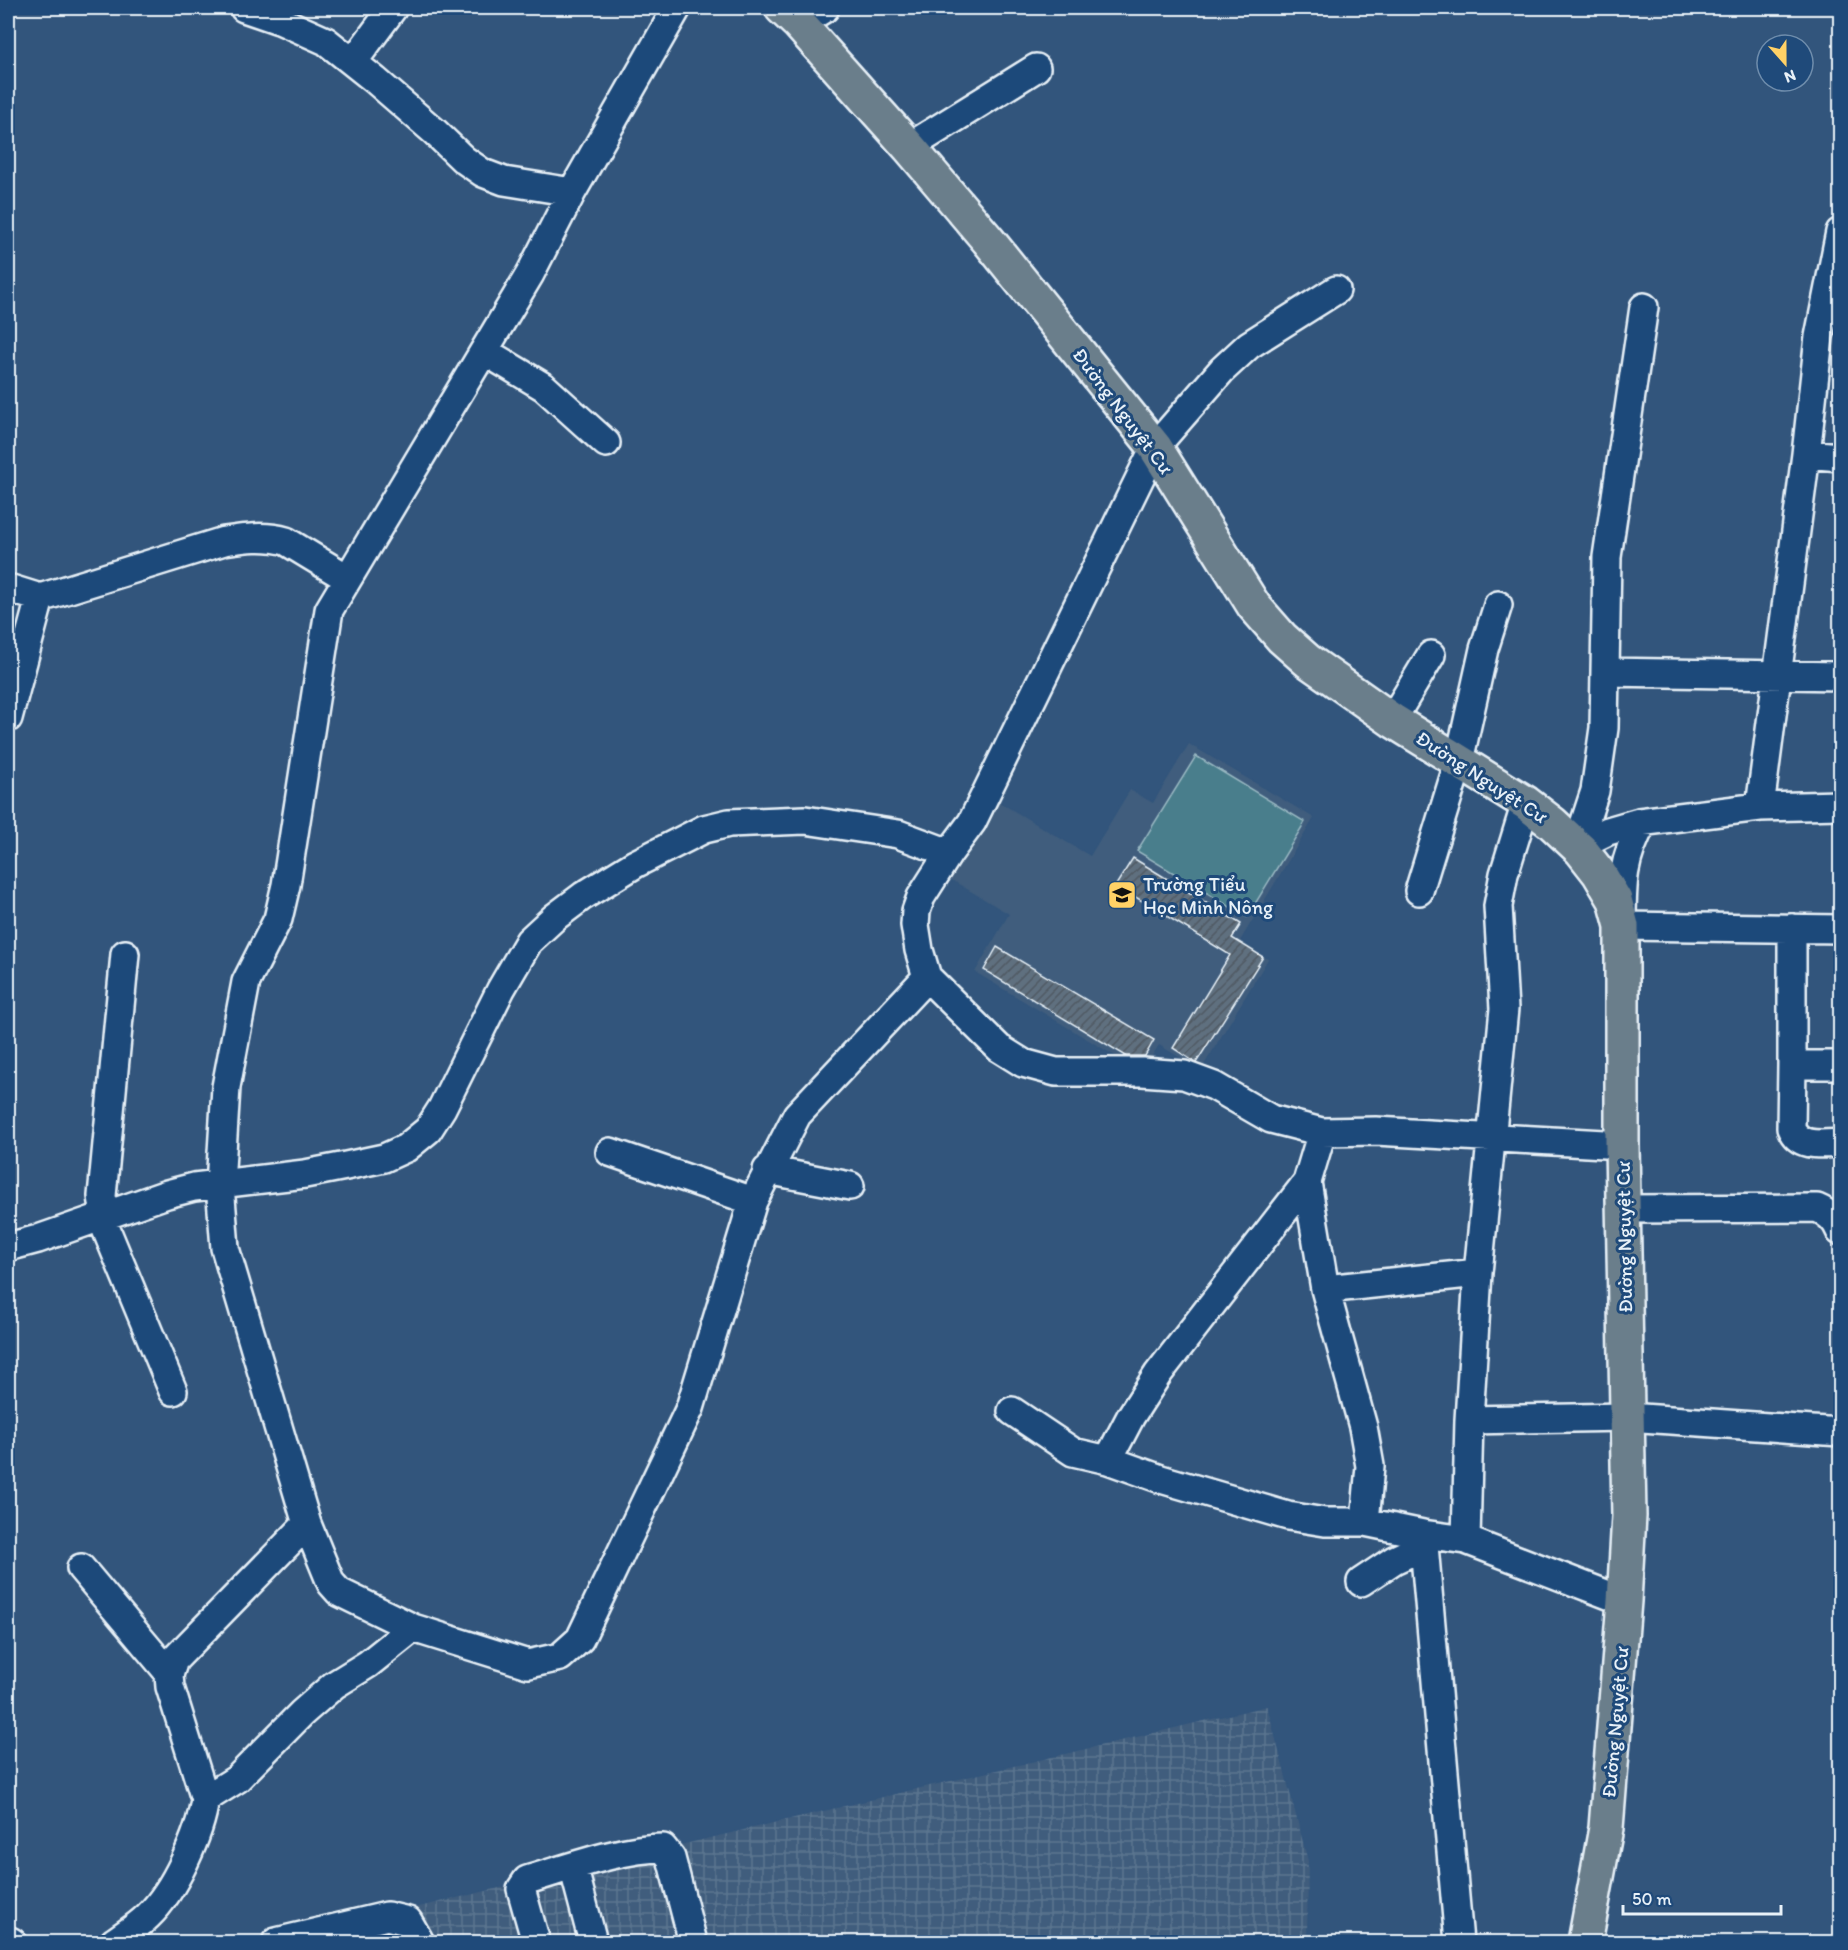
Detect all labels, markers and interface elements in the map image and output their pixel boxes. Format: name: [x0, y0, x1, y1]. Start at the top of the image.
north arrow: [1755, 33, 1815, 93]
text: N: [1782, 66, 1799, 87]
street label: Đường Nguyệt Cư: [1068, 343, 1178, 479]
street label: Đường Nguyệt Cư: [1412, 726, 1552, 829]
place label: Trường Tiểu Học Minh Nông: [1143, 872, 1274, 919]
school or university icon: Trường Tiểu Học Minh Nông: [1106, 879, 1138, 911]
street label: Đường Nguyệt Cư: [1611, 1161, 1637, 1313]
street label: Đường Nguyệt Cư: [1596, 1645, 1634, 1799]
scale bar: [1623, 1878, 1780, 1916]
text: 50 m: [1632, 1888, 1672, 1910]

